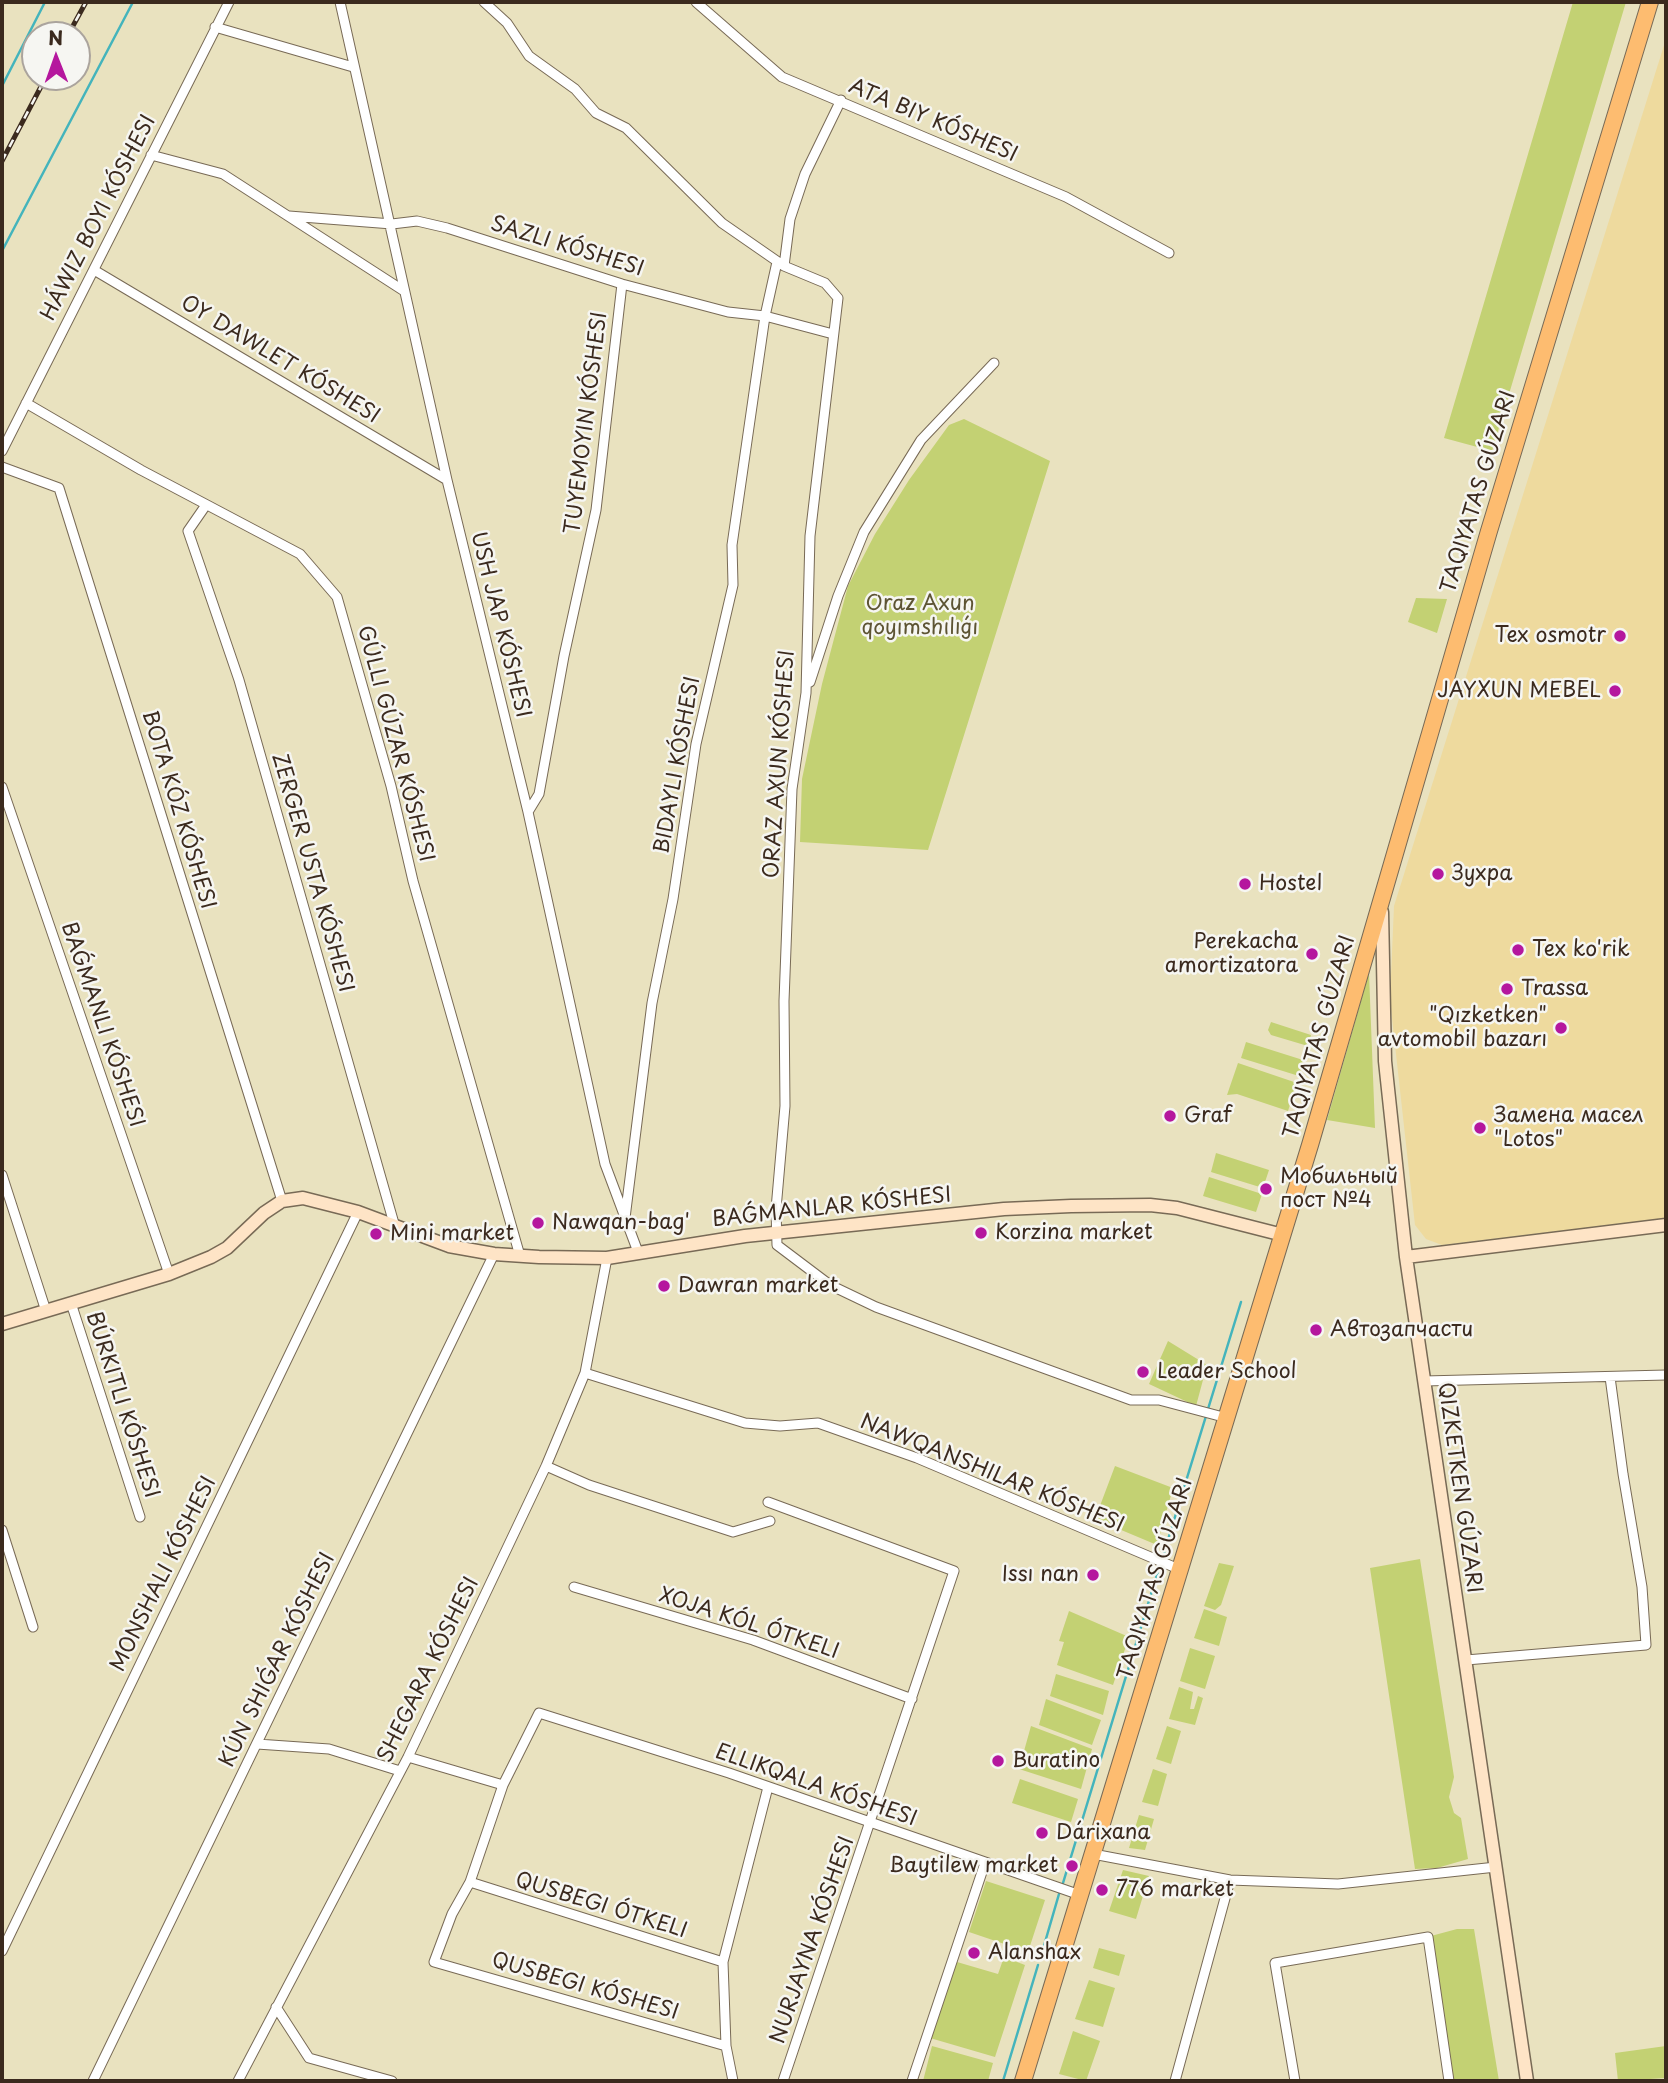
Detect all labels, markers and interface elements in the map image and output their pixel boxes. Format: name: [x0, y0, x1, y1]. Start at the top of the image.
north arrow: [21, 21, 91, 91]
text: N: [48, 23, 63, 51]
street label: ATA BIY KÓSHESI: [845, 74, 1021, 168]
street label: HÁWIZ BOYI KÓSHESI: [36, 111, 162, 325]
street label: SAZLI KÓSHESI: [487, 212, 647, 282]
street label: OY DAWLET KÓSHESI: [176, 291, 384, 429]
street label: TUYEMOYIN KÓSHESI: [561, 310, 613, 536]
street label: TAQIYATAS GÚZARI: [1436, 388, 1522, 596]
street label: USH JAP KÓSHESI: [465, 529, 535, 721]
park label: Oraz Axun qoyımshılıǵı: [862, 591, 978, 641]
street label: GÚLLI GÚZAR KÓSHESI: [351, 623, 439, 865]
place label: Tex osmotr: [1495, 623, 1606, 649]
marker: Tex osmotr: [1612, 628, 1628, 644]
street label: ORAZ AXUN KÓSHESI: [759, 649, 801, 879]
street label: BIDAYLI KÓSHESI: [650, 674, 706, 856]
place label: JAYXUN MEBEL: [1437, 678, 1601, 704]
marker: JAYXUN MEBEL: [1607, 683, 1623, 699]
street label: BOTA KÓZ KÓSHESI: [136, 708, 220, 912]
street label: ZERGER USTA KÓSHESI: [266, 750, 358, 996]
place label: Зухра: [1452, 861, 1512, 887]
marker: Зухра: [1430, 866, 1446, 882]
place label: Hostel: [1259, 871, 1322, 897]
marker: Hostel: [1237, 876, 1253, 892]
street label: BAǴMANLI KÓSHESI: [55, 919, 149, 1131]
place label: Perekacha amortizatora: [1165, 929, 1298, 979]
street label: TAQIYATAS GÚZARI: [1279, 932, 1361, 1142]
place label: Tex ko'rik: [1532, 937, 1630, 963]
marker: Tex ko'rik: [1510, 942, 1526, 958]
marker: Perekacha amortizatora: [1304, 946, 1320, 962]
place label: Trassa: [1521, 976, 1588, 1002]
marker: Trassa: [1499, 981, 1515, 997]
place label: "Qızketken" avtomobil bazarı: [1378, 1003, 1547, 1053]
marker: "Qızketken" avtomobil bazarı: [1553, 1020, 1569, 1036]
place label: Graf: [1184, 1103, 1232, 1129]
place label: Замена масел "Lotos": [1494, 1103, 1644, 1153]
marker: Graf: [1162, 1108, 1178, 1124]
marker: Замена масел "Lotos": [1472, 1120, 1488, 1136]
place label: Мобильный пост №4: [1280, 1164, 1398, 1214]
marker: Мобильный пост №4: [1258, 1181, 1274, 1197]
street label: BAǴMANLAR KÓSHESI: [711, 1183, 953, 1233]
place label: Nawqan-bag': [552, 1210, 690, 1236]
marker: Nawqan-bag': [530, 1215, 546, 1231]
place label: Korzina market: [995, 1220, 1153, 1246]
place label: Mini market: [390, 1221, 514, 1247]
marker: Korzina market: [973, 1225, 989, 1241]
marker: Mini market: [368, 1226, 384, 1242]
place label: Dawran market: [678, 1273, 838, 1299]
marker: Dawran market: [656, 1278, 672, 1294]
street label: BÚRKITLI KÓSHESI: [80, 1308, 164, 1502]
place label: Автозапчасти: [1330, 1317, 1473, 1343]
marker: Автозапчасти: [1308, 1322, 1324, 1338]
place label: Leader School: [1157, 1359, 1297, 1385]
marker: Leader School: [1135, 1364, 1151, 1380]
street label: QIZKETKEN GÚZARI: [1432, 1381, 1486, 1595]
street label: NAWQANSHILAR KÓSHESI: [856, 1409, 1128, 1539]
street label: MONSHALI KÓSHESI: [106, 1472, 222, 1676]
street label: TAQIYATAS GÚZARI: [1113, 1475, 1199, 1683]
street label: KÚN SHIǴAR KÓSHESI: [215, 1549, 341, 1771]
place label: Issı nan: [1002, 1562, 1079, 1588]
marker: Issı nan: [1085, 1567, 1101, 1583]
street label: SHEGARA KÓSHESI: [373, 1573, 485, 1767]
street label: XOJA KÓL ÓTKELI: [656, 1583, 842, 1665]
street label: ELLIKQALA KÓSHESI: [712, 1740, 920, 1832]
place label: Buratino: [1012, 1748, 1100, 1774]
marker: Buratino: [990, 1753, 1006, 1769]
place label: Dárixana: [1056, 1820, 1151, 1846]
marker: Dárixana: [1034, 1825, 1050, 1841]
street label: NURJAYNA KÓSHESI: [766, 1833, 860, 2047]
place label: Baytilew market: [889, 1853, 1058, 1879]
marker: Baytilew market: [1064, 1858, 1080, 1874]
street label: QUSBEGI ÓTKELI: [512, 1868, 690, 1944]
place label: 776 market: [1116, 1877, 1234, 1903]
marker: 776 market: [1094, 1882, 1110, 1898]
place label: Alanshax: [988, 1940, 1081, 1966]
marker: Alanshax: [966, 1945, 982, 1961]
street label: QUSBEGI KÓSHESI: [489, 1948, 681, 2026]

